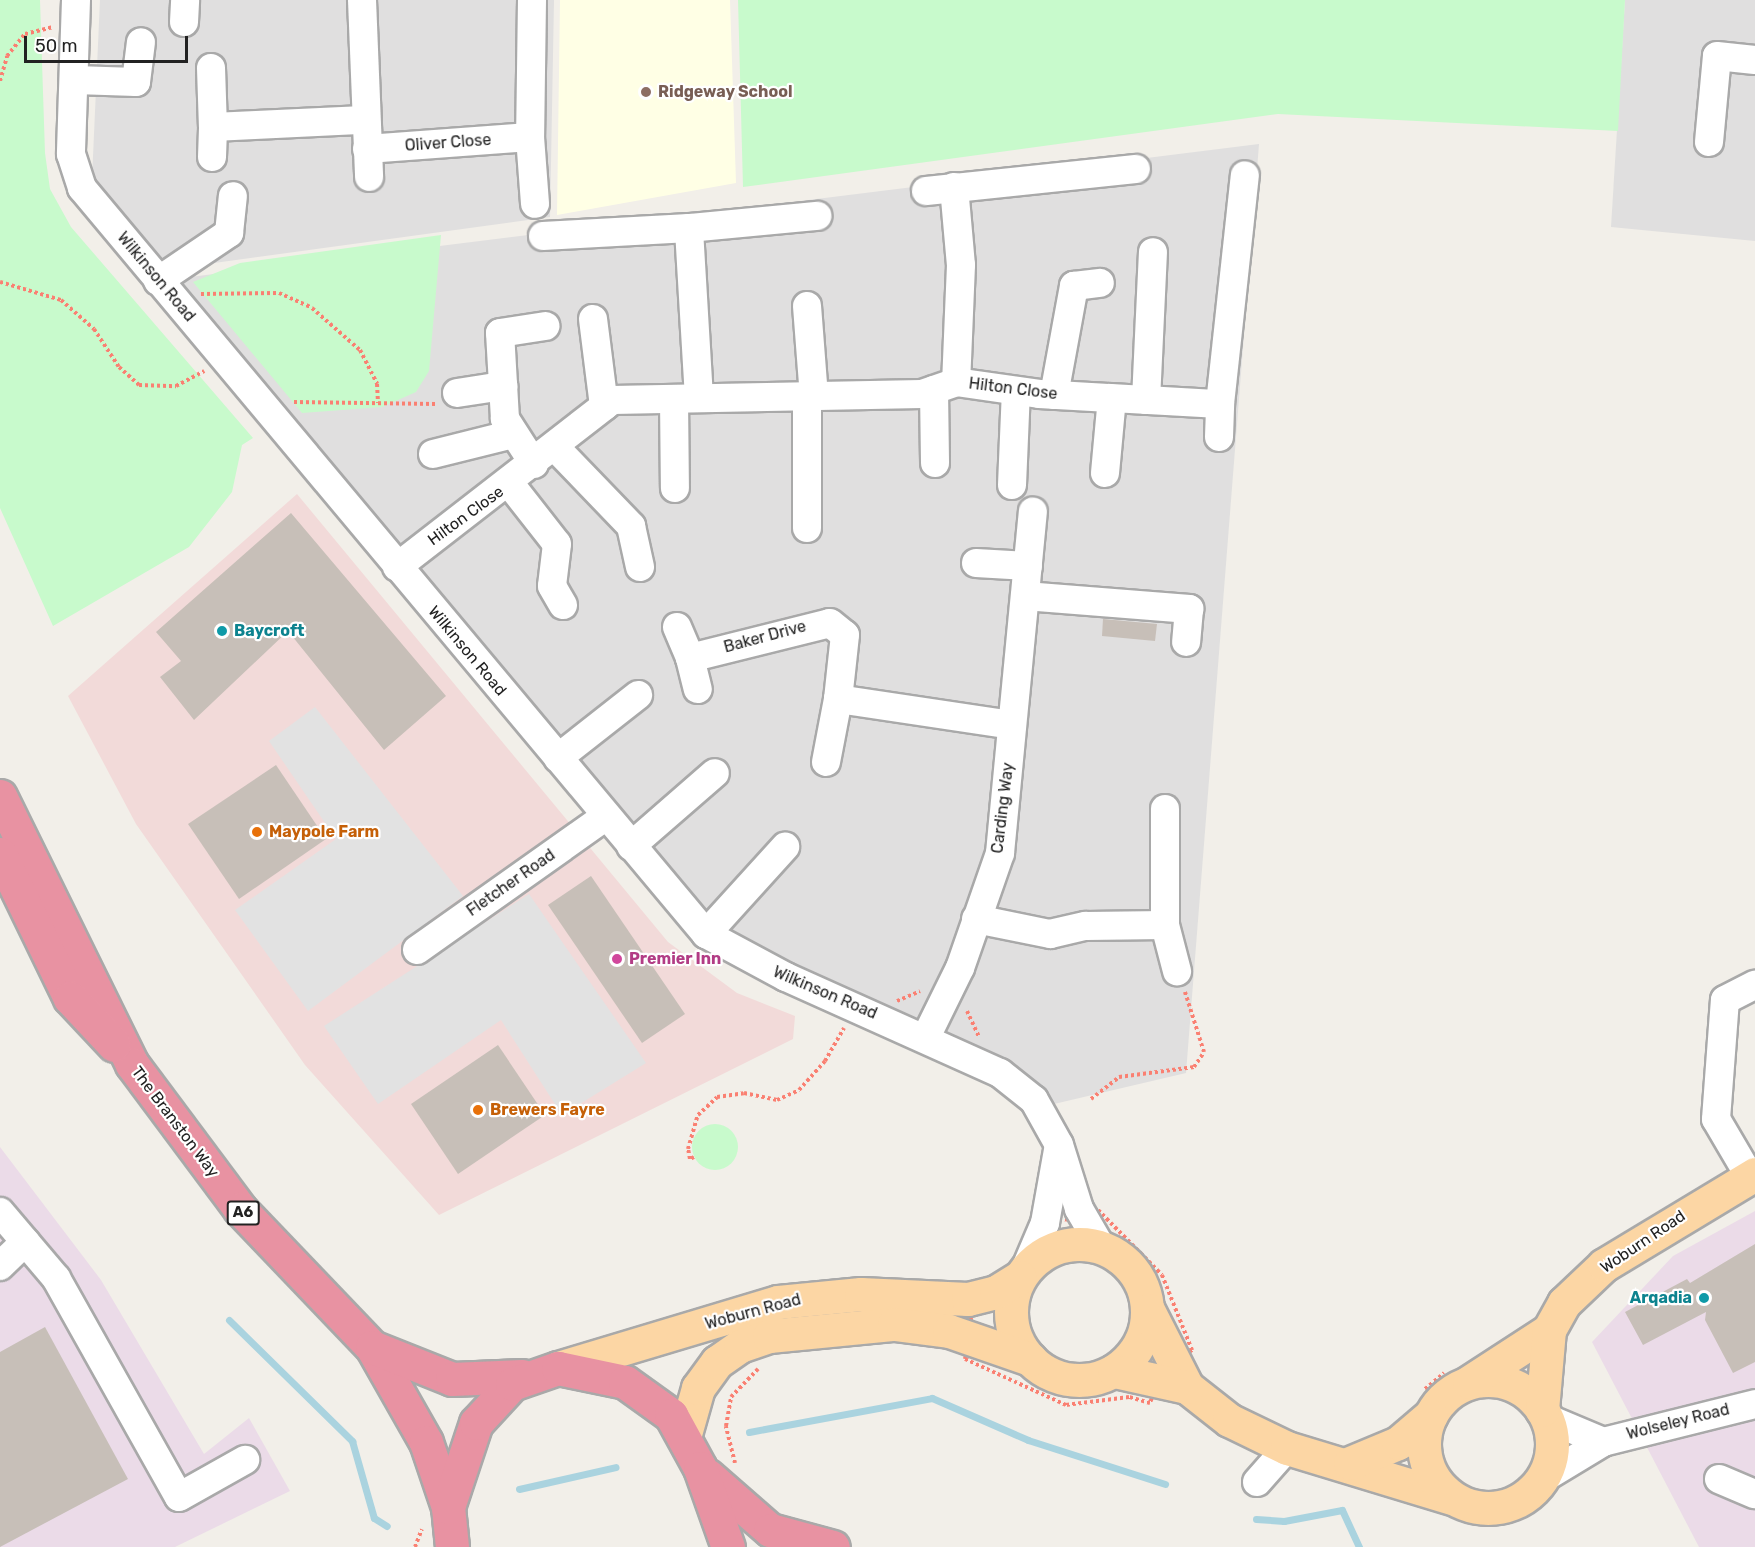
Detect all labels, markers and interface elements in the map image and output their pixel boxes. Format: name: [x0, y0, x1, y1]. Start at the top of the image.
scale bar: [27, 24, 190, 62]
text: 50 m: [35, 35, 78, 57]
place label: Ridgeway School: [658, 82, 793, 102]
marker: Ridgeway School: [639, 85, 653, 99]
street label: Oliver Close: [404, 130, 492, 156]
street label: Wilkinson Road: [113, 228, 199, 326]
street label: Hilton Close: [968, 374, 1058, 404]
street label: Hilton Close: [424, 482, 508, 550]
street label: Wilkinson Road: [424, 602, 510, 700]
street label: Baker Drive: [722, 617, 808, 657]
place label: Baycroft: [234, 621, 305, 641]
marker: Baycroft: [215, 624, 229, 638]
street label: Carding Way: [988, 761, 1018, 855]
place label: Maypole Farm: [269, 822, 379, 842]
marker: Maypole Farm: [250, 825, 264, 839]
street label: Fletcher Road: [463, 845, 559, 921]
place label: Premier Inn: [629, 949, 722, 969]
marker: Premier Inn: [610, 952, 624, 966]
street label: Wilkinson Road: [770, 962, 880, 1024]
street label: The Branston Way: [127, 1063, 223, 1181]
place label: Brewers Fayre: [490, 1100, 605, 1120]
marker: Brewers Fayre: [471, 1103, 485, 1117]
road number: A6: [226, 1201, 260, 1225]
street label: Woburn Road: [1597, 1207, 1689, 1277]
place label: Arqadia: [1630, 1288, 1692, 1308]
street label: Woburn Road: [703, 1290, 803, 1334]
marker: Arqadia: [1697, 1291, 1711, 1305]
street label: Wolseley Road: [1624, 1400, 1732, 1444]

